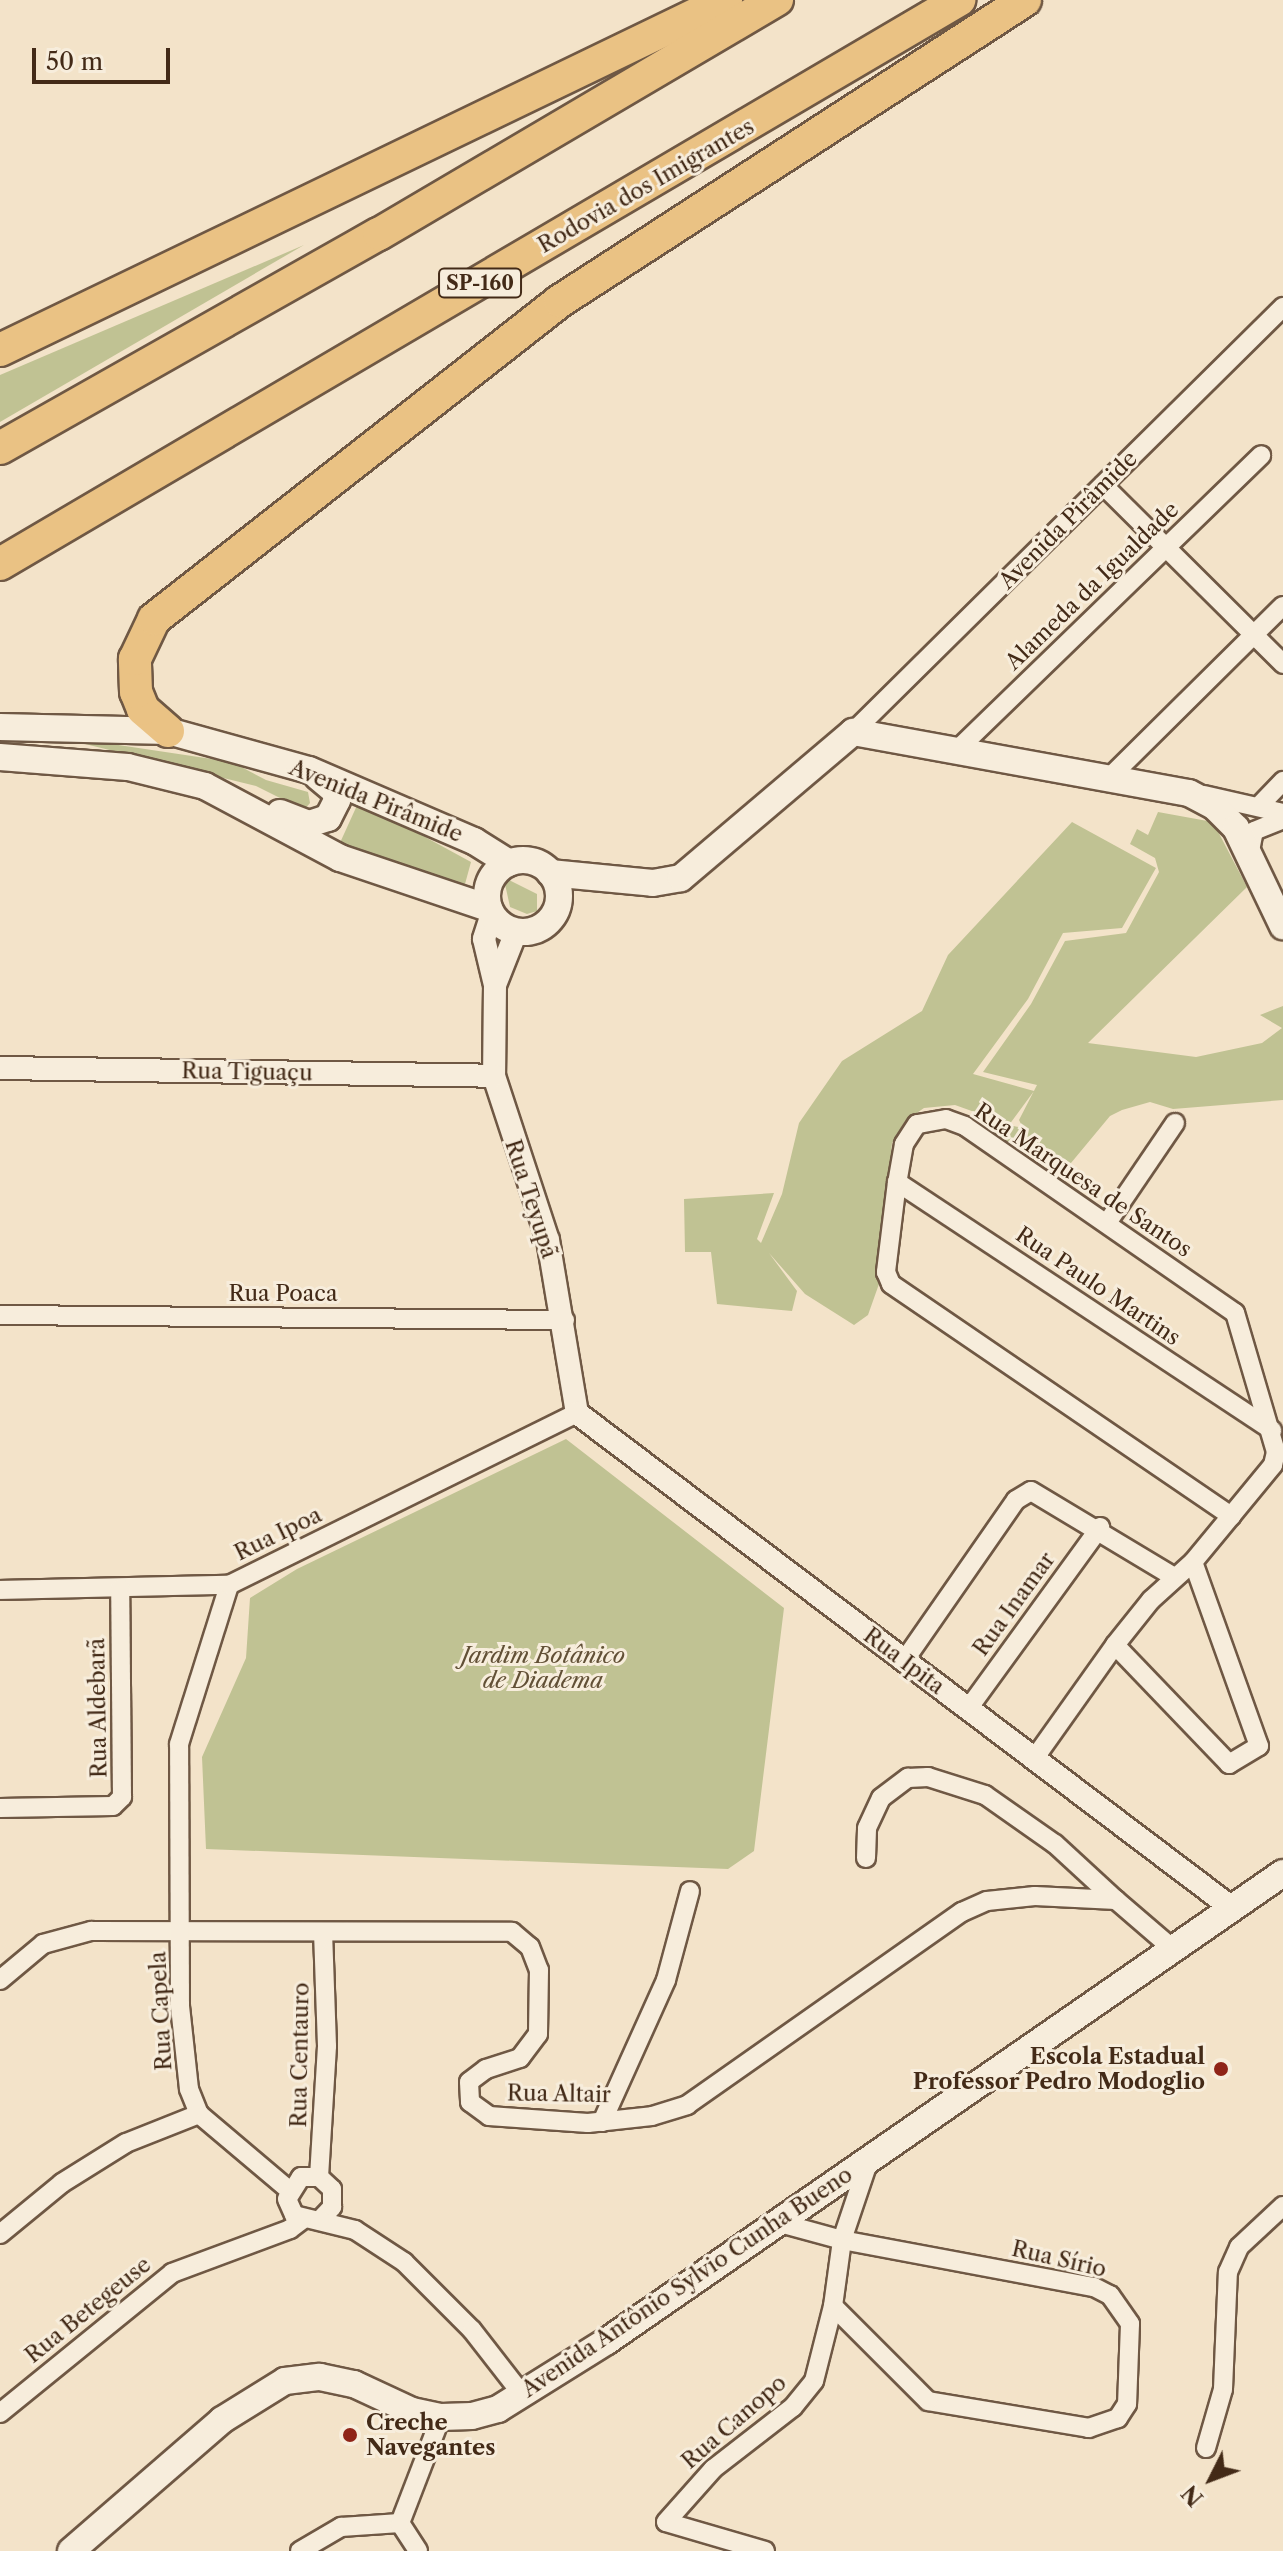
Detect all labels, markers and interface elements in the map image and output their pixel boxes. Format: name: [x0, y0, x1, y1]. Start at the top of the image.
scale bar: [36, 32, 174, 82]
text: 50 m: [46, 47, 103, 76]
street label: Rodovia dos Imigrantes: [533, 113, 759, 259]
road number: SP-160: [438, 267, 522, 299]
street label: Avenida Pirâmide: [993, 445, 1143, 595]
street label: Alameda da Igualdade: [1000, 496, 1184, 676]
street label: Avenida Pirâmide: [285, 754, 467, 848]
street label: Rua Tiguaçu: [181, 1058, 313, 1086]
street label: Rua Marquesa de Santos: [969, 1097, 1197, 1263]
street label: Rua Teyupã: [499, 1136, 563, 1262]
street label: Rua Paulo Martins: [1011, 1221, 1185, 1351]
street label: Rua Poaca: [228, 1281, 338, 1307]
street label: Rua Ipoa: [230, 1502, 326, 1566]
street label: Rua Inamar: [967, 1547, 1061, 1661]
street label: Rua Ipita: [858, 1622, 950, 1700]
street label: Rua Aldebarã: [84, 1637, 112, 1779]
park label: Jardim Botânico de Diadema: [461, 1642, 625, 1694]
street label: Rua Capela: [145, 1951, 177, 2071]
street label: Rua Centauro: [286, 1982, 314, 2128]
place label: Escola Estadual Professor Pedro Modoglio: [913, 2043, 1205, 2094]
marker: Escola Estadual Professor Pedro Modoglio: [1212, 2060, 1230, 2078]
street label: Rua Altair: [506, 2080, 612, 2108]
street label: Avenida Antônio Sylvio Cunha Bueno: [516, 2161, 858, 2403]
street label: Rua Sírio: [1009, 2235, 1109, 2283]
street label: Rua Betegeuse: [20, 2251, 156, 2369]
street label: Rua Canopo: [676, 2369, 792, 2475]
place label: Creche Navegantes: [366, 2409, 495, 2460]
marker: Creche Navegantes: [341, 2426, 359, 2444]
north arrow: [1171, 2439, 1251, 2519]
text: N: [1176, 2479, 1209, 2512]

